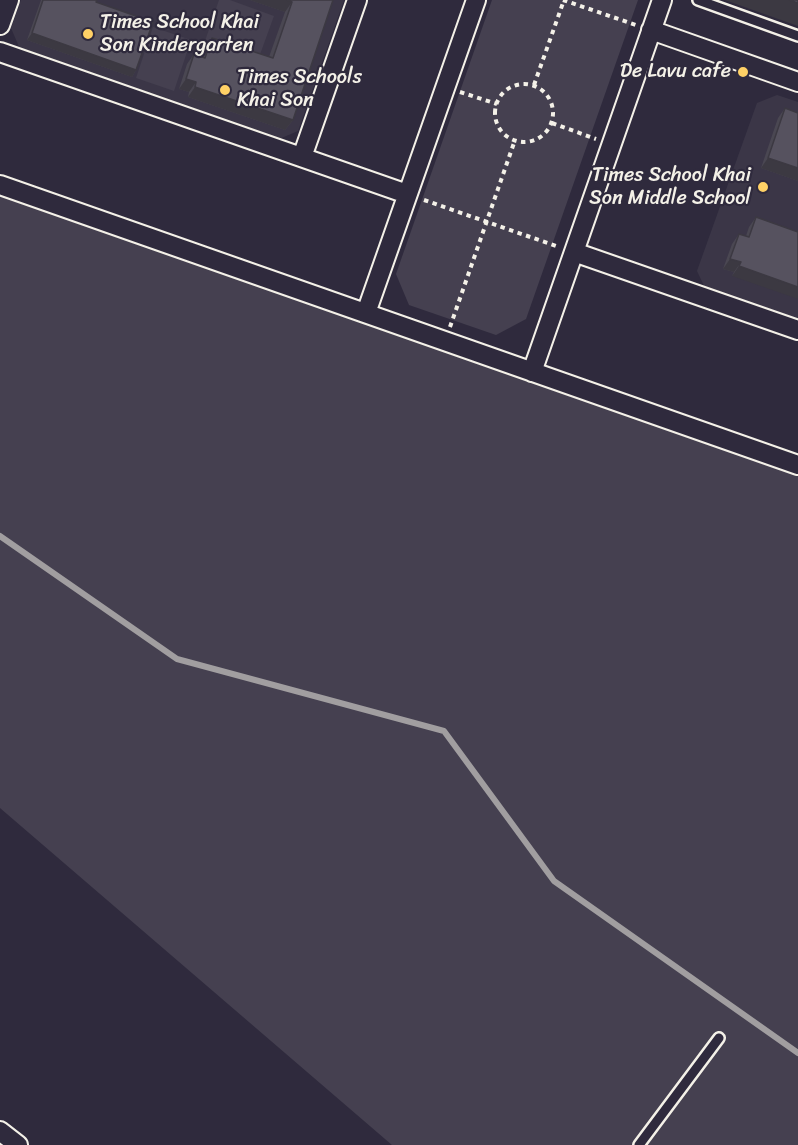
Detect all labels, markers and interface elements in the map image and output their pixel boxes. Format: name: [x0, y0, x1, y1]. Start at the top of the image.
place label: Times School Khai Son Kindergarten: [100, 11, 259, 58]
marker: Times School Khai Son Kindergarten: [81, 27, 95, 41]
place label: De Lavu cafe: [620, 60, 731, 84]
marker: De Lavu cafe: [736, 65, 750, 79]
place label: Times Schools Khai Son: [237, 66, 362, 113]
marker: Times Schools Khai Son: [218, 83, 232, 97]
place label: Times School Khai Son Middle School: [589, 164, 751, 211]
marker: Times School Khai Son Middle School: [756, 180, 770, 194]

